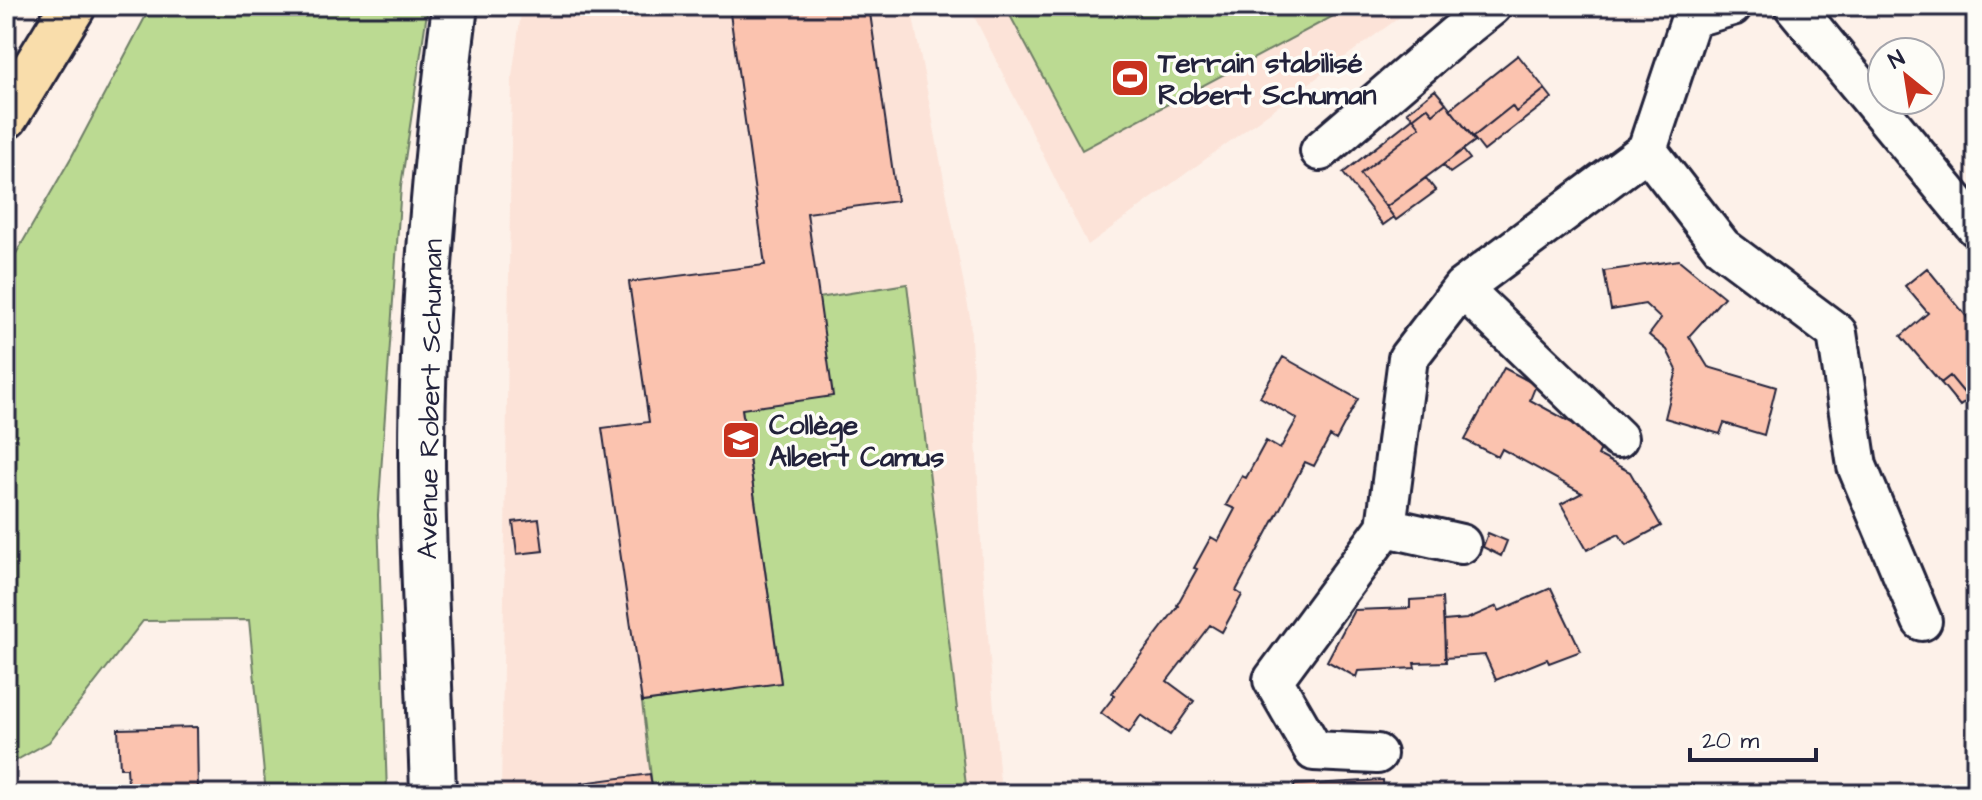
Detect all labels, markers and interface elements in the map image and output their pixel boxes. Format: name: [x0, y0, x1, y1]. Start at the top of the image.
north arrow: [1866, 36, 1946, 116]
text: N: [1883, 43, 1911, 77]
place label: Terrain stabilisé Robert Schuman: [1157, 44, 1376, 115]
sports icon: Terrain stabilisé Robert Schuman: [1109, 57, 1151, 99]
street label: Avenue Robert Schuman: [408, 238, 453, 560]
place label: Collège Albert Camus: [769, 406, 944, 477]
school or university icon: Collège Albert Camus: [720, 419, 762, 461]
scale bar: [1690, 712, 1816, 762]
text: 20 m: [1702, 724, 1759, 758]

